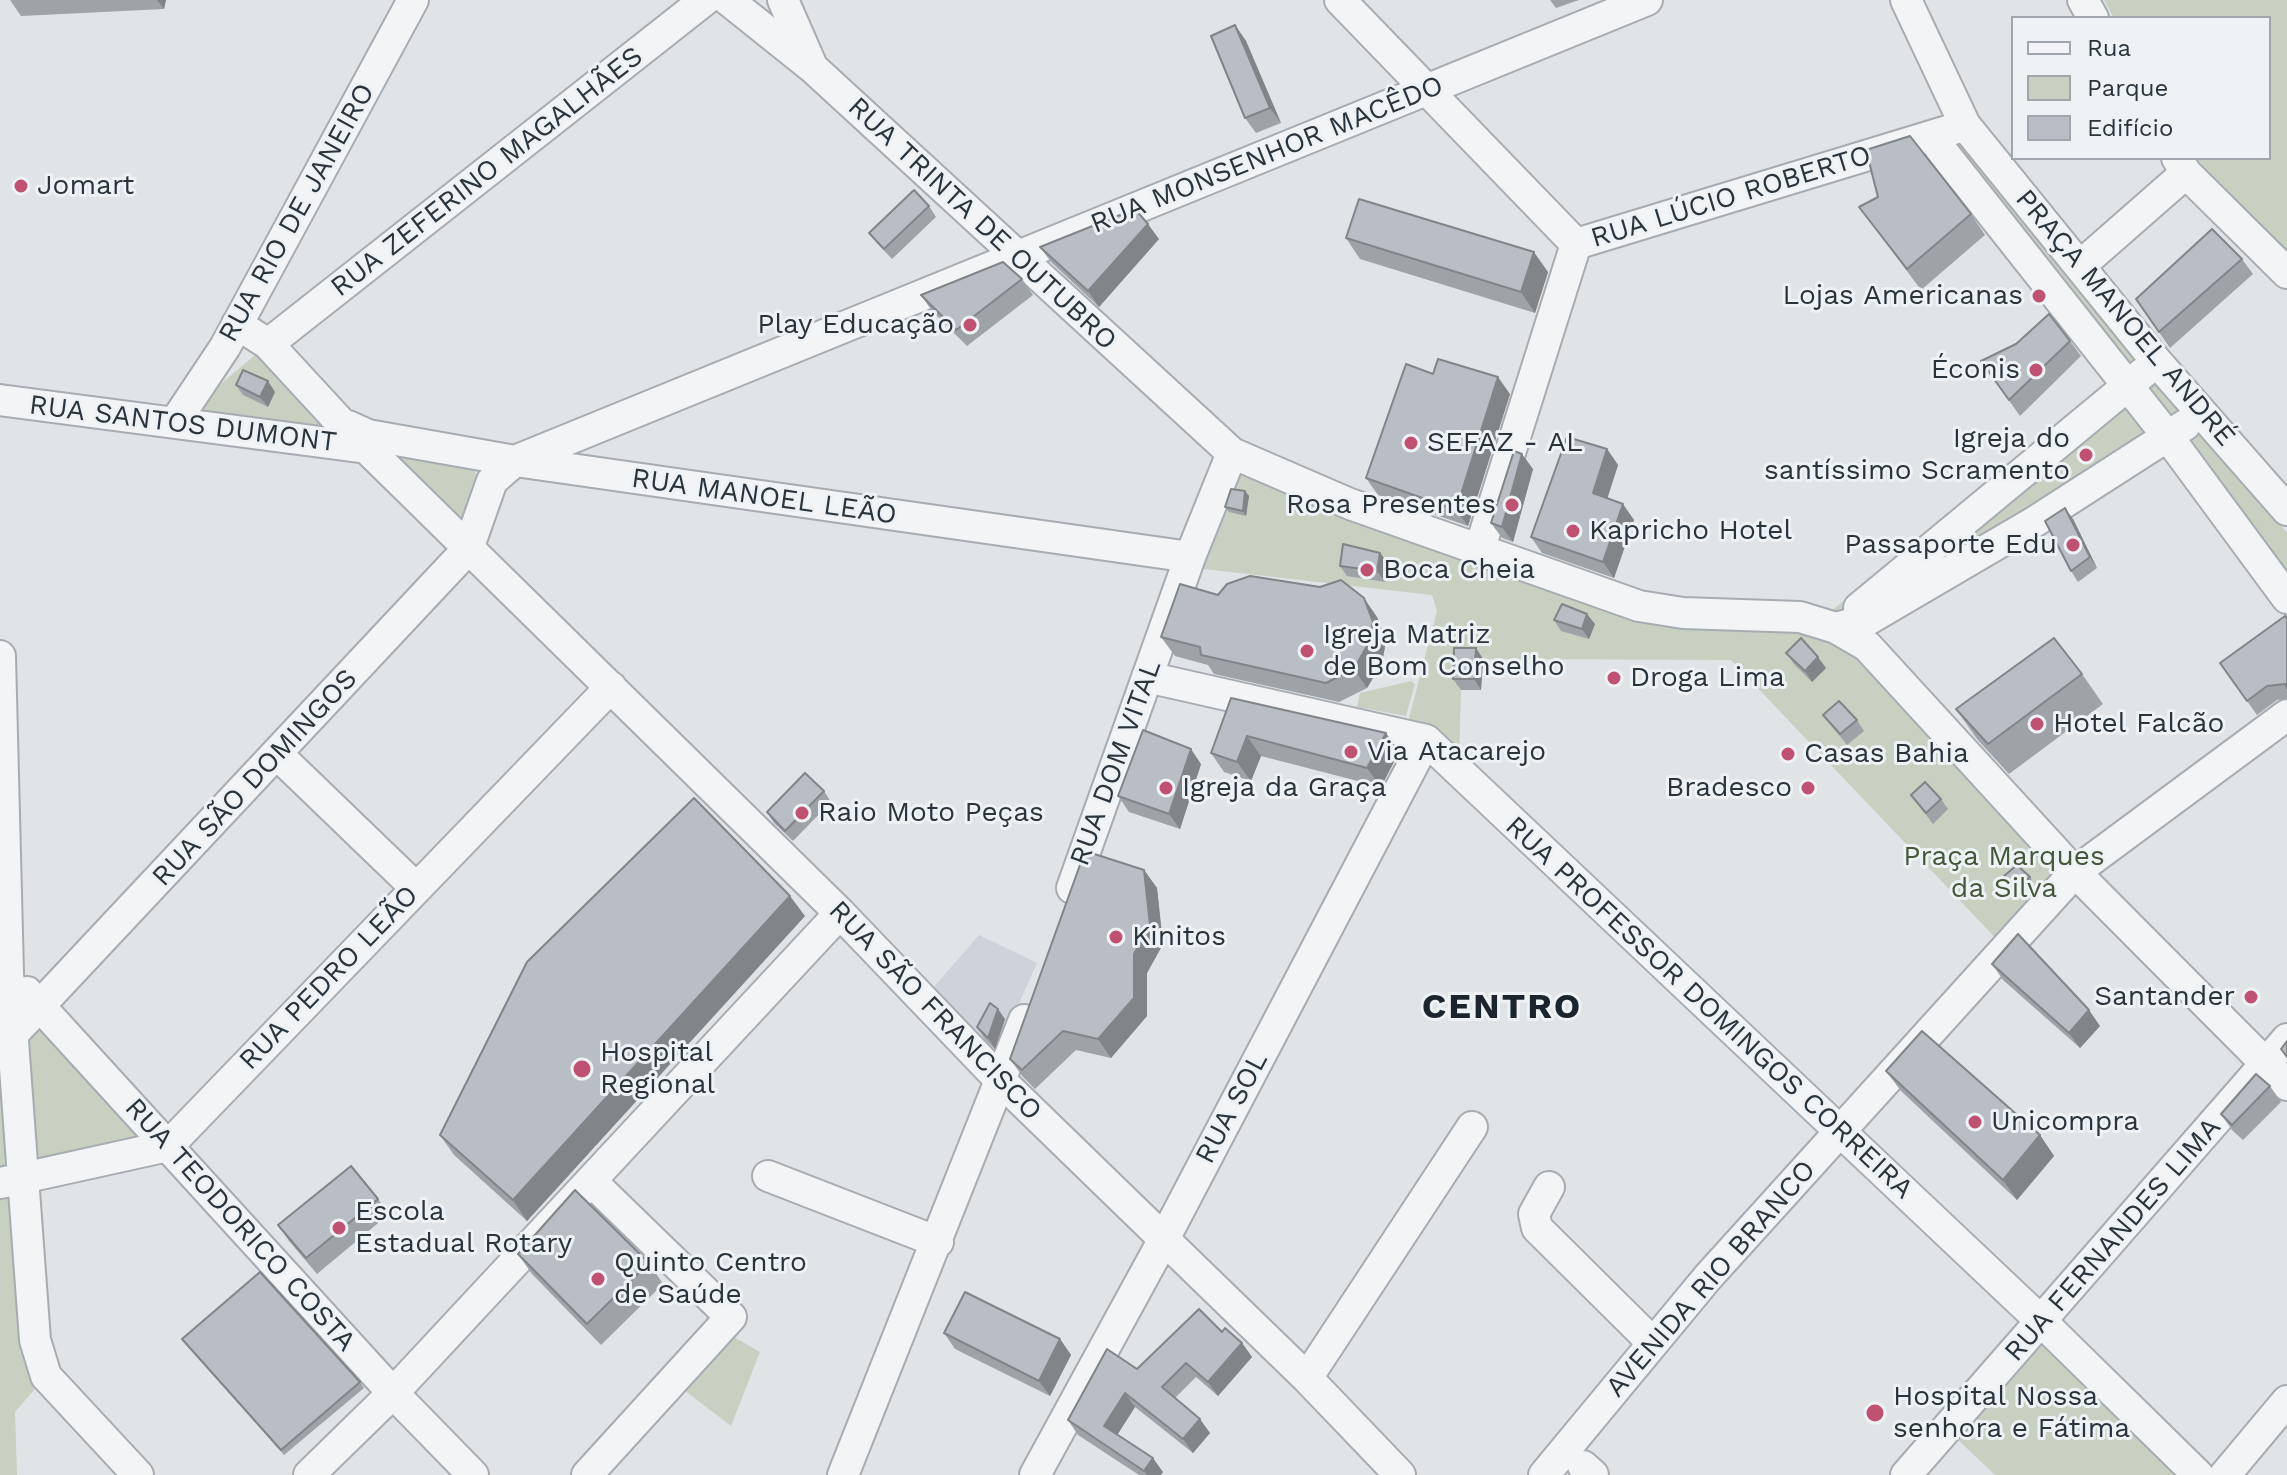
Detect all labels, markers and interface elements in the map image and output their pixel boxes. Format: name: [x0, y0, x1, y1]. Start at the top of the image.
legend: [2011, 16, 2271, 160]
text: Rua: [2087, 34, 2131, 62]
street label: RUA ZEFERINO MAGALHÃES: [324, 40, 650, 304]
street label: RUA MONSENHOR MACÊDO: [1086, 69, 1448, 241]
text: Parque: [2087, 74, 2168, 102]
street label: RUA RIO DE JANEIRO: [212, 78, 382, 348]
street label: RUA TRINTA DE OUTUBRO: [841, 91, 1123, 357]
text: Edifício: [2087, 114, 2173, 142]
street label: RUA LÚCIO ROBERTO: [1587, 138, 1875, 256]
place label: Jomart: [37, 169, 134, 203]
marker: Jomart: [12, 177, 30, 195]
street label: PRAÇA MANOEL ANDRÉ: [2008, 183, 2242, 453]
place label: Lojas Americanas: [1783, 279, 2023, 313]
marker: Lojas Americanas: [2030, 287, 2048, 305]
place label: Play Educação: [757, 308, 954, 342]
marker: Play Educação: [961, 316, 979, 334]
place label: Éconis: [1931, 353, 2020, 387]
marker: Éconis: [2027, 361, 2045, 379]
street label: RUA SANTOS DUMONT: [27, 388, 339, 460]
place label: Igreja do santíssimo Scramento: [1764, 422, 2070, 488]
place label: SEFAZ - AL: [1427, 426, 1583, 460]
marker: SEFAZ - AL: [1402, 434, 1420, 452]
marker: Igreja do santíssimo Scramento: [2077, 446, 2095, 464]
street label: RUA MANOEL LEÃO: [629, 462, 899, 532]
place label: Rosa Presentes: [1286, 488, 1496, 522]
marker: Rosa Presentes: [1503, 496, 1521, 514]
place label: Kapricho Hotel: [1589, 514, 1792, 548]
marker: Kapricho Hotel: [1564, 522, 1582, 540]
place label: Passaporte Edu: [1844, 528, 2057, 562]
marker: Passaporte Edu: [2064, 536, 2082, 554]
place label: Boca Cheia: [1383, 553, 1535, 587]
marker: Boca Cheia: [1358, 561, 1376, 579]
place label: Igreja Matriz de Bom Conselho: [1323, 618, 1565, 684]
marker: Igreja Matriz de Bom Conselho: [1298, 642, 1316, 660]
street label: RUA DOM VITAL: [1063, 656, 1169, 870]
place label: Droga Lima: [1630, 661, 1785, 695]
street label: RUA SÃO DOMINGOS: [146, 662, 364, 894]
marker: Droga Lima: [1605, 669, 1623, 687]
place label: Hotel Falcão: [2053, 707, 2224, 741]
marker: Hotel Falcão: [2028, 715, 2046, 733]
place label: Via Atacarejo: [1367, 735, 1546, 769]
place label: Casas Bahia: [1804, 737, 1969, 771]
marker: Via Atacarejo: [1342, 743, 1360, 761]
marker: Casas Bahia: [1779, 745, 1797, 763]
place label: Igreja da Graça: [1182, 771, 1386, 805]
place label: Bradesco: [1666, 771, 1792, 805]
marker: Igreja da Graça: [1157, 779, 1175, 797]
marker: Bradesco: [1799, 779, 1817, 797]
place label: Raio Moto Peças: [818, 796, 1044, 830]
marker: Raio Moto Peças: [793, 804, 811, 822]
street label: RUA PROFESSOR DOMINGOS CORREIRA: [1498, 810, 1920, 1206]
park label: Praça Marques da Silva: [1903, 840, 2105, 906]
street label: RUA PEDRO LEÃO: [232, 879, 426, 1077]
street label: RUA SÃO FRANCISCO: [821, 894, 1049, 1128]
place label: Kinitos: [1132, 920, 1226, 954]
marker: Kinitos: [1107, 928, 1125, 946]
place label: Santander: [2094, 980, 2235, 1014]
district label: CENTRO: [1422, 985, 1582, 1029]
marker: Santander: [2242, 988, 2260, 1006]
place label: Hospital Regional: [600, 1036, 715, 1102]
street label: RUA SOL: [1189, 1046, 1275, 1170]
marker: Hospital Regional: [571, 1058, 593, 1080]
street label: RUA TEODORICO COSTA: [117, 1092, 363, 1358]
place label: Unicompra: [1991, 1105, 2139, 1139]
street label: RUA FERNANDES LIMA: [1998, 1111, 2228, 1369]
marker: Unicompra: [1966, 1113, 1984, 1131]
street label: AVENIDA RIO BRANCO: [1599, 1154, 1823, 1404]
place label: Escola Estadual Rotary: [355, 1195, 572, 1261]
marker: Escola Estadual Rotary: [330, 1219, 348, 1237]
place label: Quinto Centro de Saúde: [614, 1246, 807, 1312]
marker: Quinto Centro de Saúde: [589, 1270, 607, 1288]
place label: Hospital Nossa senhora e Fátima: [1893, 1380, 2130, 1446]
marker: Hospital Nossa senhora e Fátima: [1864, 1402, 1886, 1424]

